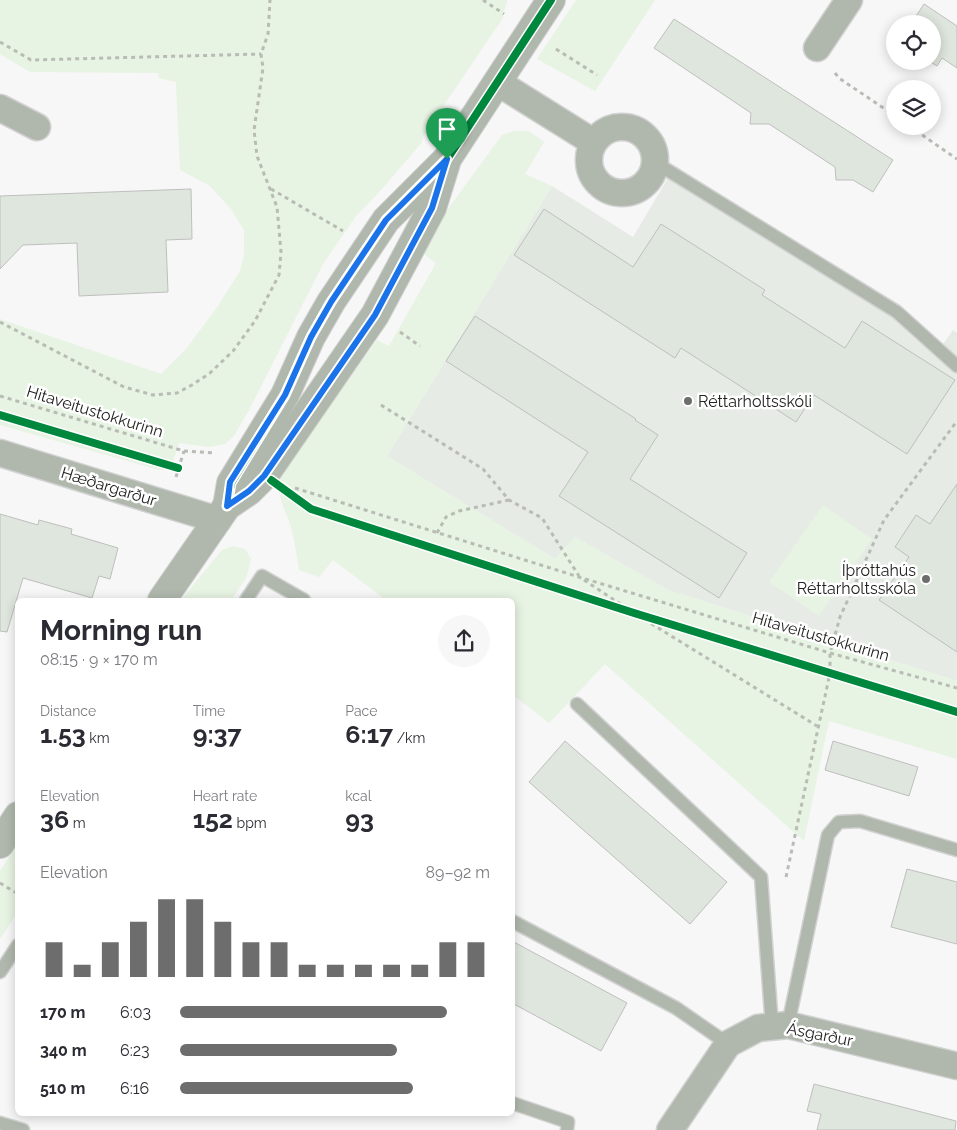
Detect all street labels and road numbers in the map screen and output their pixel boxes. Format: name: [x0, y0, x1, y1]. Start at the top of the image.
street label: Hitaveitustokkurinn: [24, 382, 165, 441]
street label: Hæðargarður: [59, 463, 159, 510]
street label: Hitaveitustokkurinn: [750, 608, 892, 665]
street label: Ásgarður: [785, 1018, 855, 1050]

